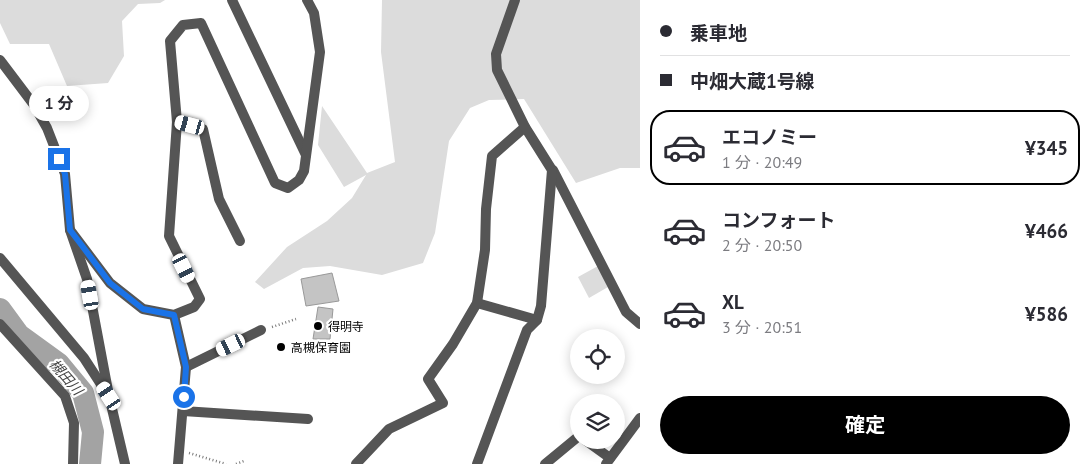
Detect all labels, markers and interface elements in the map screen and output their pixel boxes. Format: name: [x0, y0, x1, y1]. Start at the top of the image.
text: 乗車地: [690, 21, 747, 45]
text: 中畑大蔵1号線: [690, 69, 815, 93]
callout: 1 分: [29, 86, 89, 122]
text: 1 分: [44, 93, 74, 113]
car: [173, 114, 206, 136]
icon: car: [662, 125, 707, 170]
text: エコノミー: [722, 125, 817, 149]
text: ¥345: [1025, 136, 1068, 160]
route end: [48, 148, 70, 170]
text: 1 分 · 20:49: [722, 152, 802, 172]
icon: car: [662, 208, 707, 253]
text: コンフォート: [722, 208, 835, 232]
text: ¥466: [1025, 219, 1068, 243]
text: 2 分 · 20:50: [722, 235, 802, 255]
car: [170, 251, 197, 285]
car: [80, 279, 99, 311]
text: XL: [722, 290, 744, 314]
icon: car: [662, 291, 707, 336]
text: ¥586: [1025, 302, 1068, 326]
text: 3 分 · 20:51: [722, 317, 802, 337]
place label: 得明寺: [328, 319, 364, 334]
marker: 得明寺: [312, 320, 324, 332]
map controls: [570, 329, 625, 449]
button: locate: [570, 329, 625, 384]
car: [214, 332, 247, 358]
place label: 高槻保育園: [291, 340, 351, 355]
marker: 高槻保育園: [275, 341, 287, 353]
water label: 槻田川: [45, 355, 88, 400]
car: [94, 379, 123, 413]
route start: [173, 386, 195, 408]
button: layers: [570, 394, 625, 449]
button: 確定: [660, 396, 1070, 454]

